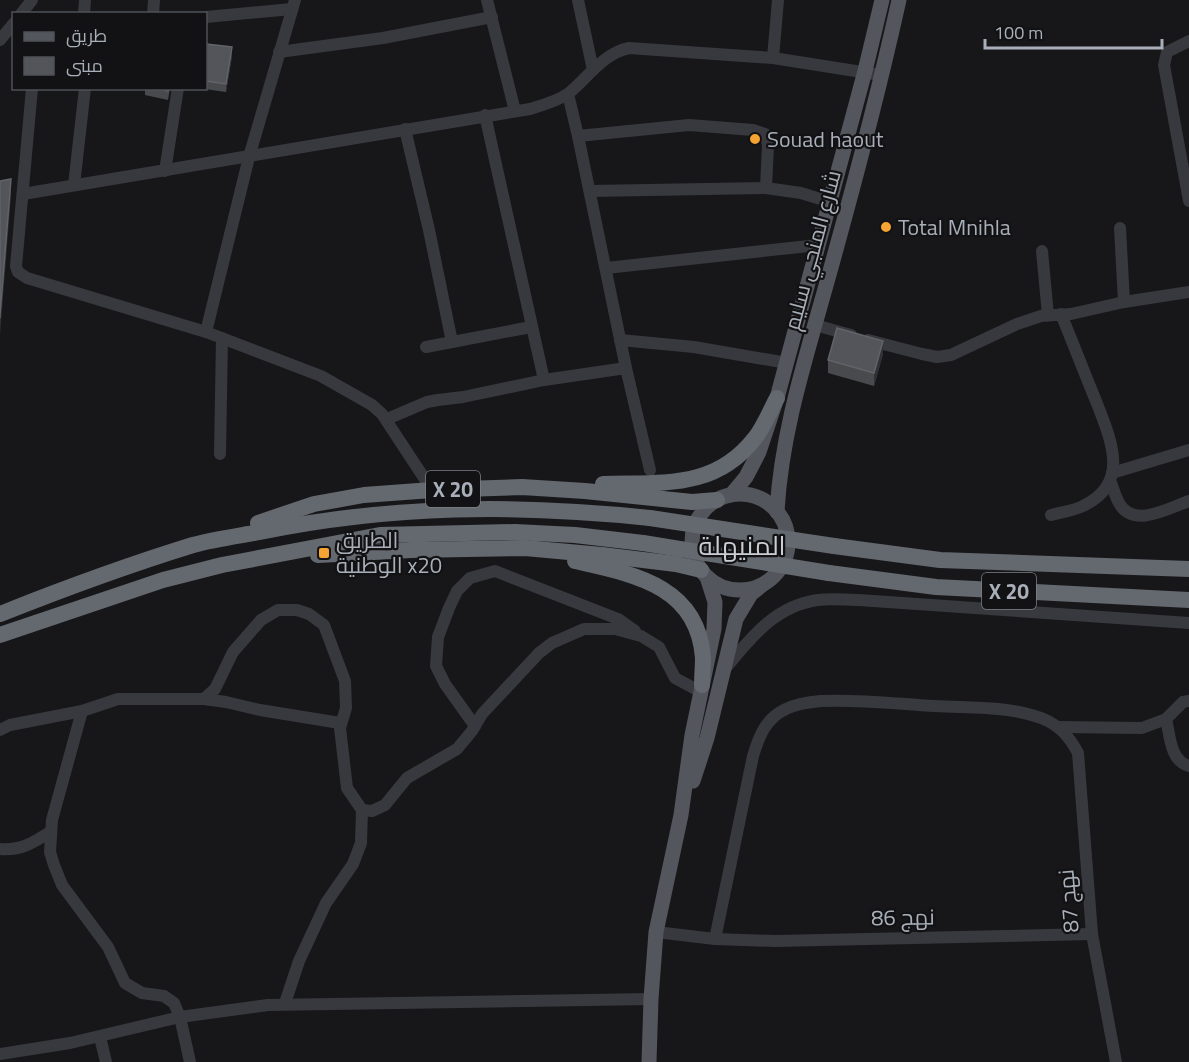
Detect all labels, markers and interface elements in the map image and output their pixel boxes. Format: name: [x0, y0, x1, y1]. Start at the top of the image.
legend: [12, 12, 207, 90]
scale bar: [985, 12, 1162, 50]
text: 100 m: [994, 19, 1043, 46]
text: طريق: [66, 22, 107, 49]
text: مبنى: [66, 52, 103, 79]
place label: Souad haout: [767, 122, 884, 156]
marker: Souad haout: [748, 132, 762, 146]
street label: شارع المنجي سليم: [774, 166, 850, 334]
place label: Total Mnihla: [898, 210, 1011, 244]
marker: Total Mnihla: [879, 220, 893, 234]
road number: X 20: [426, 471, 480, 507]
place label: الطريق الوطنية x20: [336, 523, 442, 582]
district label: المنيهلة: [698, 526, 786, 565]
marker: الطريق الوطنية x20: [317, 546, 331, 560]
road number: X 20: [982, 573, 1036, 609]
street label: نهج 87: [1048, 868, 1088, 934]
street label: نهج 86: [871, 899, 935, 935]

